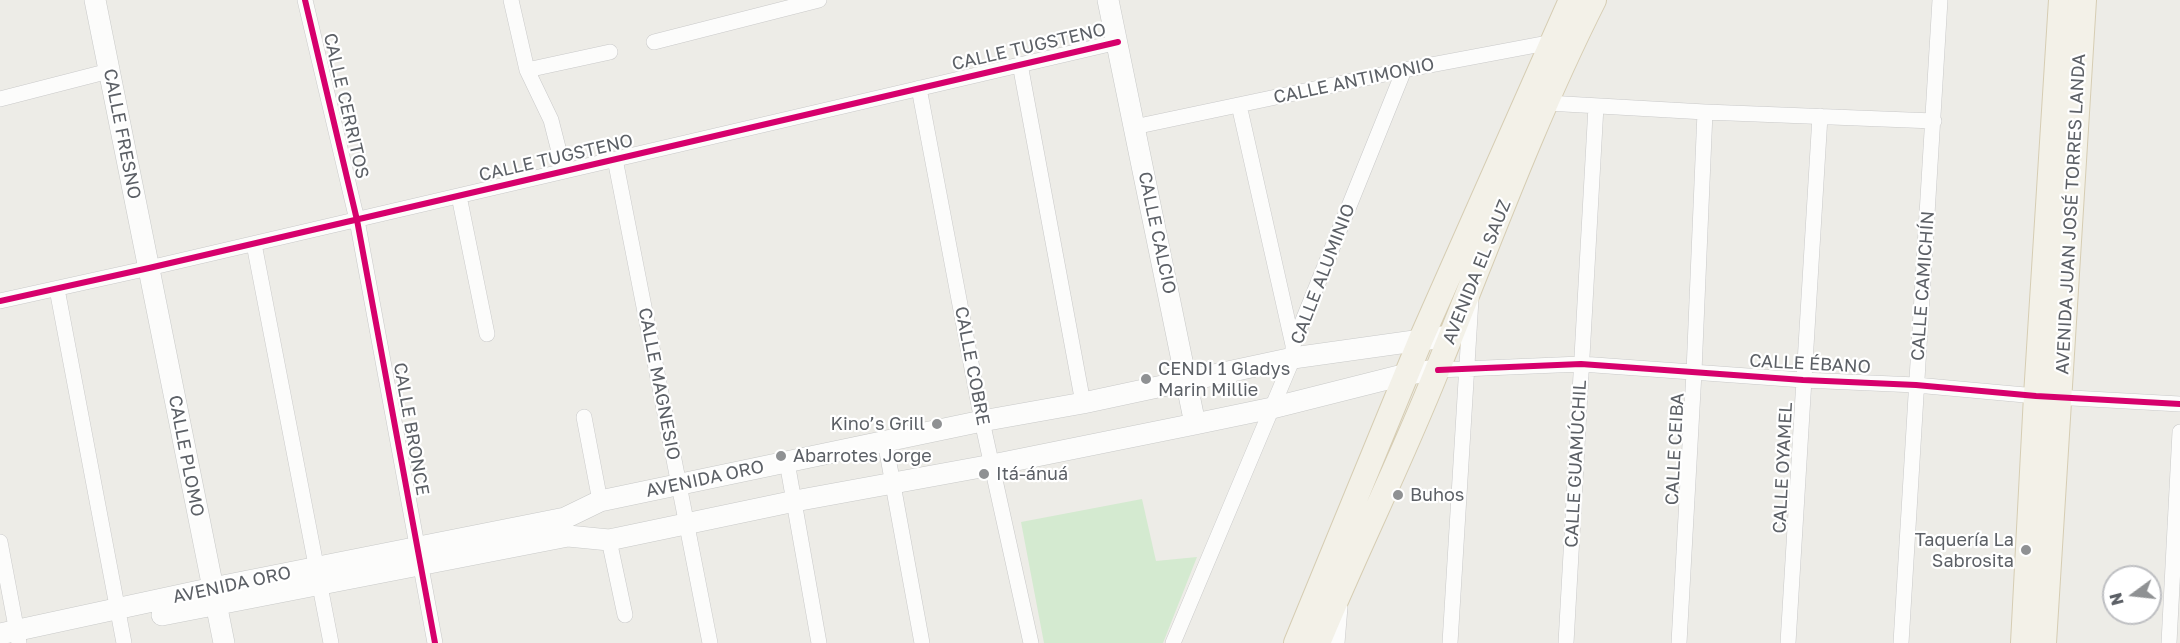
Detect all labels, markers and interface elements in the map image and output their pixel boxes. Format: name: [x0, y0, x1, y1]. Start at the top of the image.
street label: CALLE TUGSTENO: [950, 19, 1108, 75]
street label: CALLE CERRITOS: [319, 31, 373, 181]
street label: CALLE ANTIMONIO: [1272, 53, 1436, 109]
street label: AVENIDA JUAN JOSÉ TORRES LANDA: [2052, 53, 2090, 375]
street label: CALLE FRESNO: [99, 67, 145, 201]
street label: CALLE TUGSTENO: [477, 130, 635, 186]
street label: CALLE CALCIO: [1133, 170, 1181, 296]
street label: AVENIDA EL SAUZ: [1438, 196, 1516, 348]
street label: CALLE ALUMINIO: [1286, 201, 1360, 347]
street label: CALLE CAMICHÍN: [1907, 210, 1939, 362]
street label: CALLE COBRE: [950, 305, 994, 427]
street label: CALLE MAGNESIO: [634, 306, 684, 462]
street label: CALLE ÉBANO: [1749, 350, 1871, 378]
place label: CENDI 1 Gladys Marin Millie: [1158, 358, 1290, 400]
street label: CALLE BRONCE: [389, 361, 433, 497]
marker: CENDI 1 Gladys Marin Millie: [1139, 372, 1153, 386]
street label: CALLE GUAMÚCHIL: [1561, 380, 1591, 548]
street label: CALLE CEIBA: [1661, 392, 1689, 506]
street label: CALLE PLOMO: [164, 393, 208, 519]
street label: CALLE OYAMEL: [1769, 402, 1797, 534]
place label: Kino’s Grill: [831, 413, 925, 435]
marker: Kino’s Grill: [930, 417, 944, 431]
place label: Abarrotes Jorge: [793, 445, 932, 467]
marker: Abarrotes Jorge: [774, 449, 788, 463]
street label: AVENIDA ORO: [644, 456, 766, 502]
place label: Itá-ánuá: [996, 463, 1068, 485]
marker: Itá-ánuá: [977, 467, 991, 481]
place label: Buhos: [1410, 484, 1464, 506]
marker: Buhos: [1391, 488, 1405, 502]
place label: Taquería La Sabrosita: [1915, 529, 2014, 572]
marker: Taquería La Sabrosita: [2019, 543, 2033, 557]
street label: AVENIDA ORO: [171, 562, 293, 608]
north arrow: [2102, 565, 2162, 625]
text: N: [2105, 591, 2128, 608]

